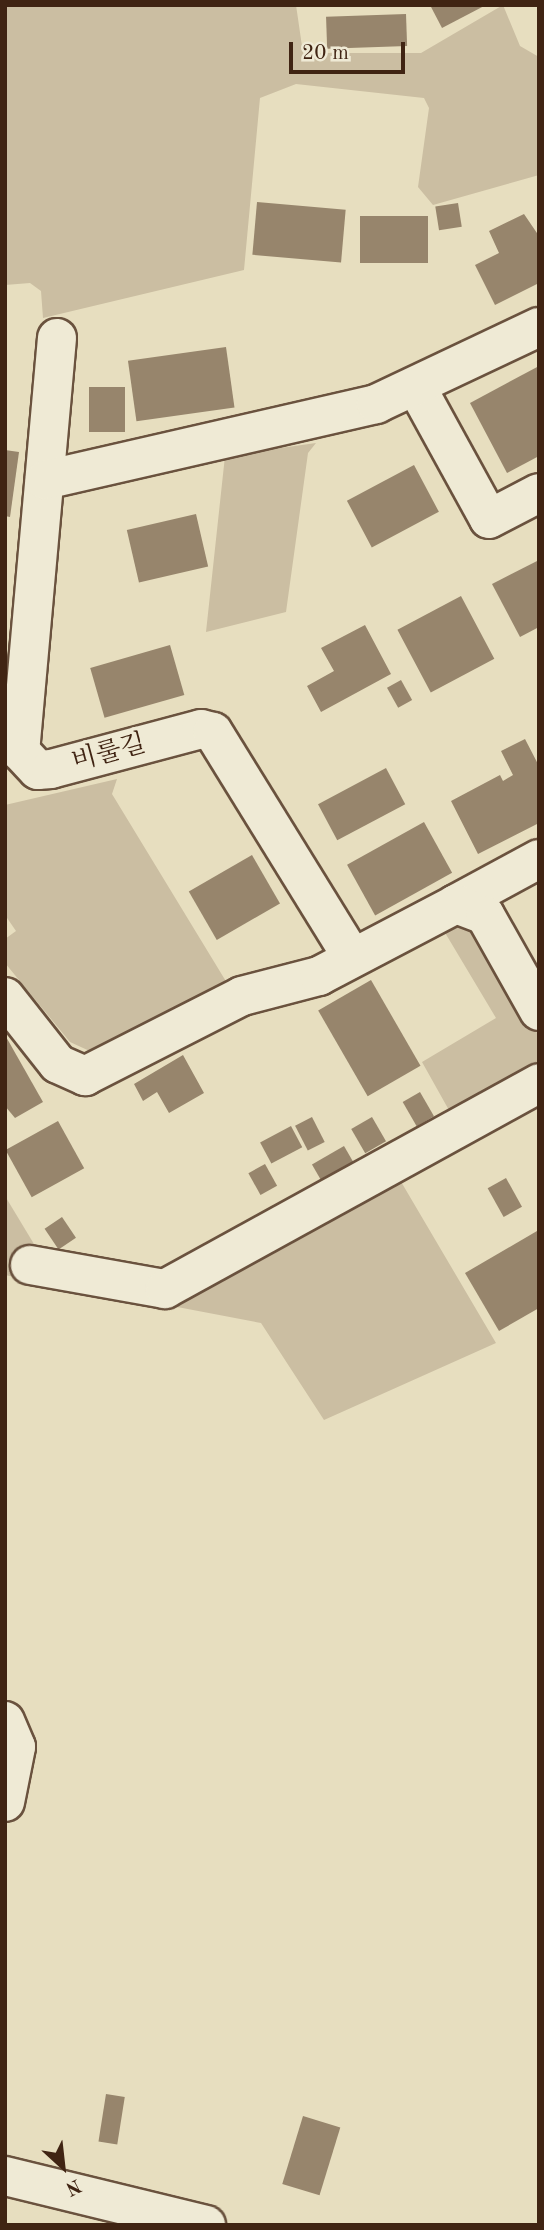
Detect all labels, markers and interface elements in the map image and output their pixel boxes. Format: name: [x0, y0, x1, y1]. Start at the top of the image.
scale bar: [292, 28, 407, 72]
text: 20 m: [302, 43, 349, 64]
street label: 비룰길: [69, 729, 149, 779]
north arrow: [28, 2132, 98, 2202]
text: N: [62, 2174, 84, 2198]

